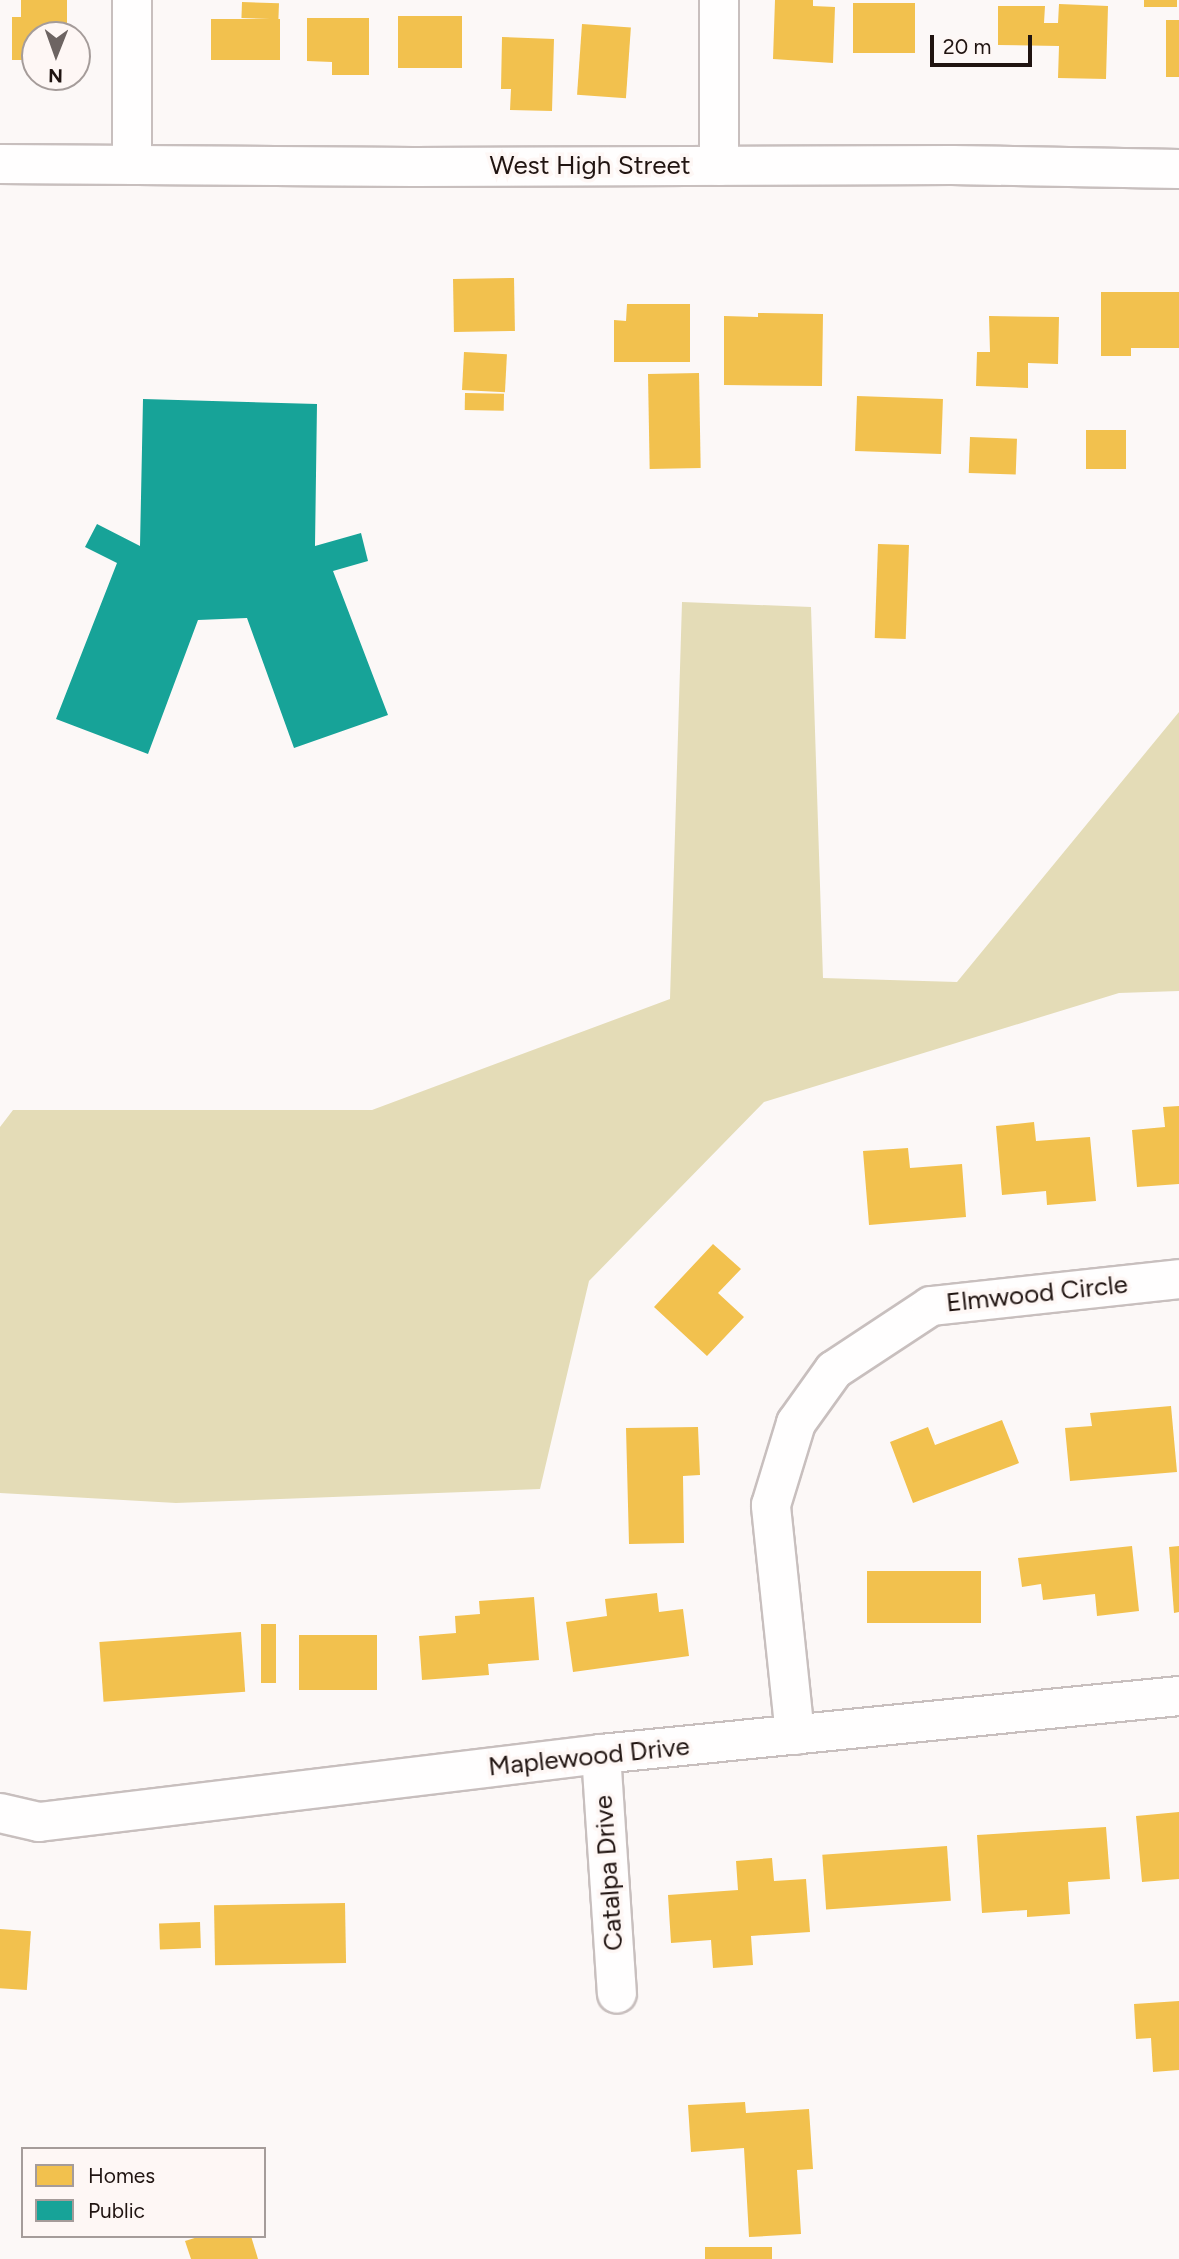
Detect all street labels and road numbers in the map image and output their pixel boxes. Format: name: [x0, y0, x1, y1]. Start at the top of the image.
street label: West High Street: [489, 150, 691, 182]
street label: Elmwood Circle: [945, 1269, 1129, 1319]
street label: Maplewood Drive: [487, 1731, 691, 1783]
street label: Catalpa Drive: [588, 1794, 630, 1952]

